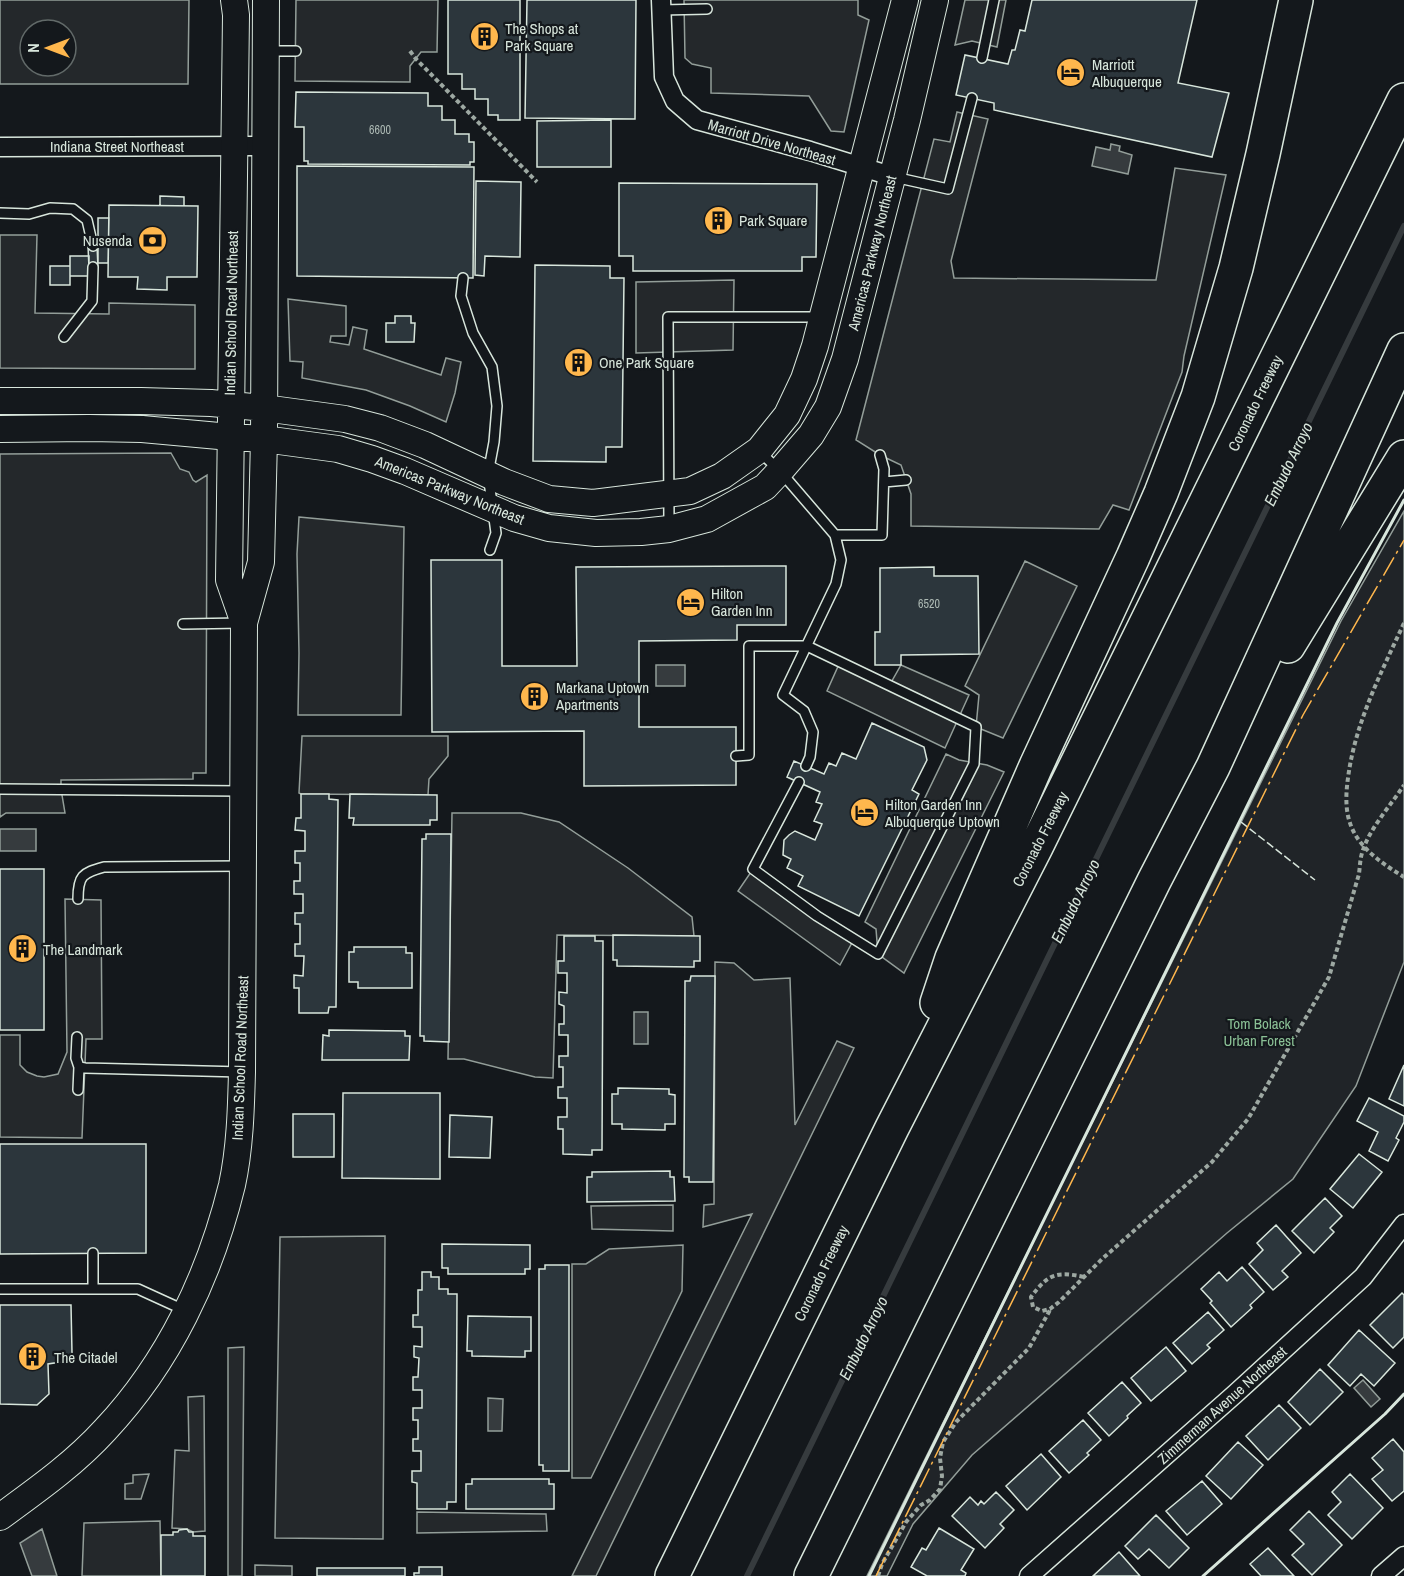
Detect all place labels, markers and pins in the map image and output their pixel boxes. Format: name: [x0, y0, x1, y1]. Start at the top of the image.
place label: The Shops at Park Square: [505, 18, 579, 56]
building icon: The Shops at Park Square: [468, 21, 500, 53]
place label: Marriott Albuquerque: [1091, 54, 1162, 92]
hotel icon: Marriott Albuquerque: [1055, 57, 1087, 89]
building icon: Park Square: [702, 204, 734, 236]
place label: Park Square: [739, 210, 808, 231]
bank icon: Nusenda: [137, 224, 169, 256]
place label: Nusenda: [83, 230, 132, 251]
building icon: One Park Square: [562, 346, 594, 378]
place label: One Park Square: [599, 352, 694, 373]
place label: Hilton Garden Inn: [711, 583, 773, 621]
hotel icon: Hilton Garden Inn: [674, 586, 706, 618]
place label: Markana Uptown Apartments: [555, 677, 649, 715]
building icon: Markana Uptown Apartments: [519, 680, 551, 712]
place label: Hilton Garden Inn Albuquerque Uptown: [884, 794, 1000, 832]
hotel icon: Hilton Garden Inn Albuquerque Uptown: [848, 797, 880, 829]
building icon: The Landmark: [6, 933, 38, 965]
place label: The Landmark: [43, 939, 123, 960]
building icon: The Citadel: [17, 1341, 49, 1373]
place label: The Citadel: [54, 1347, 118, 1368]

